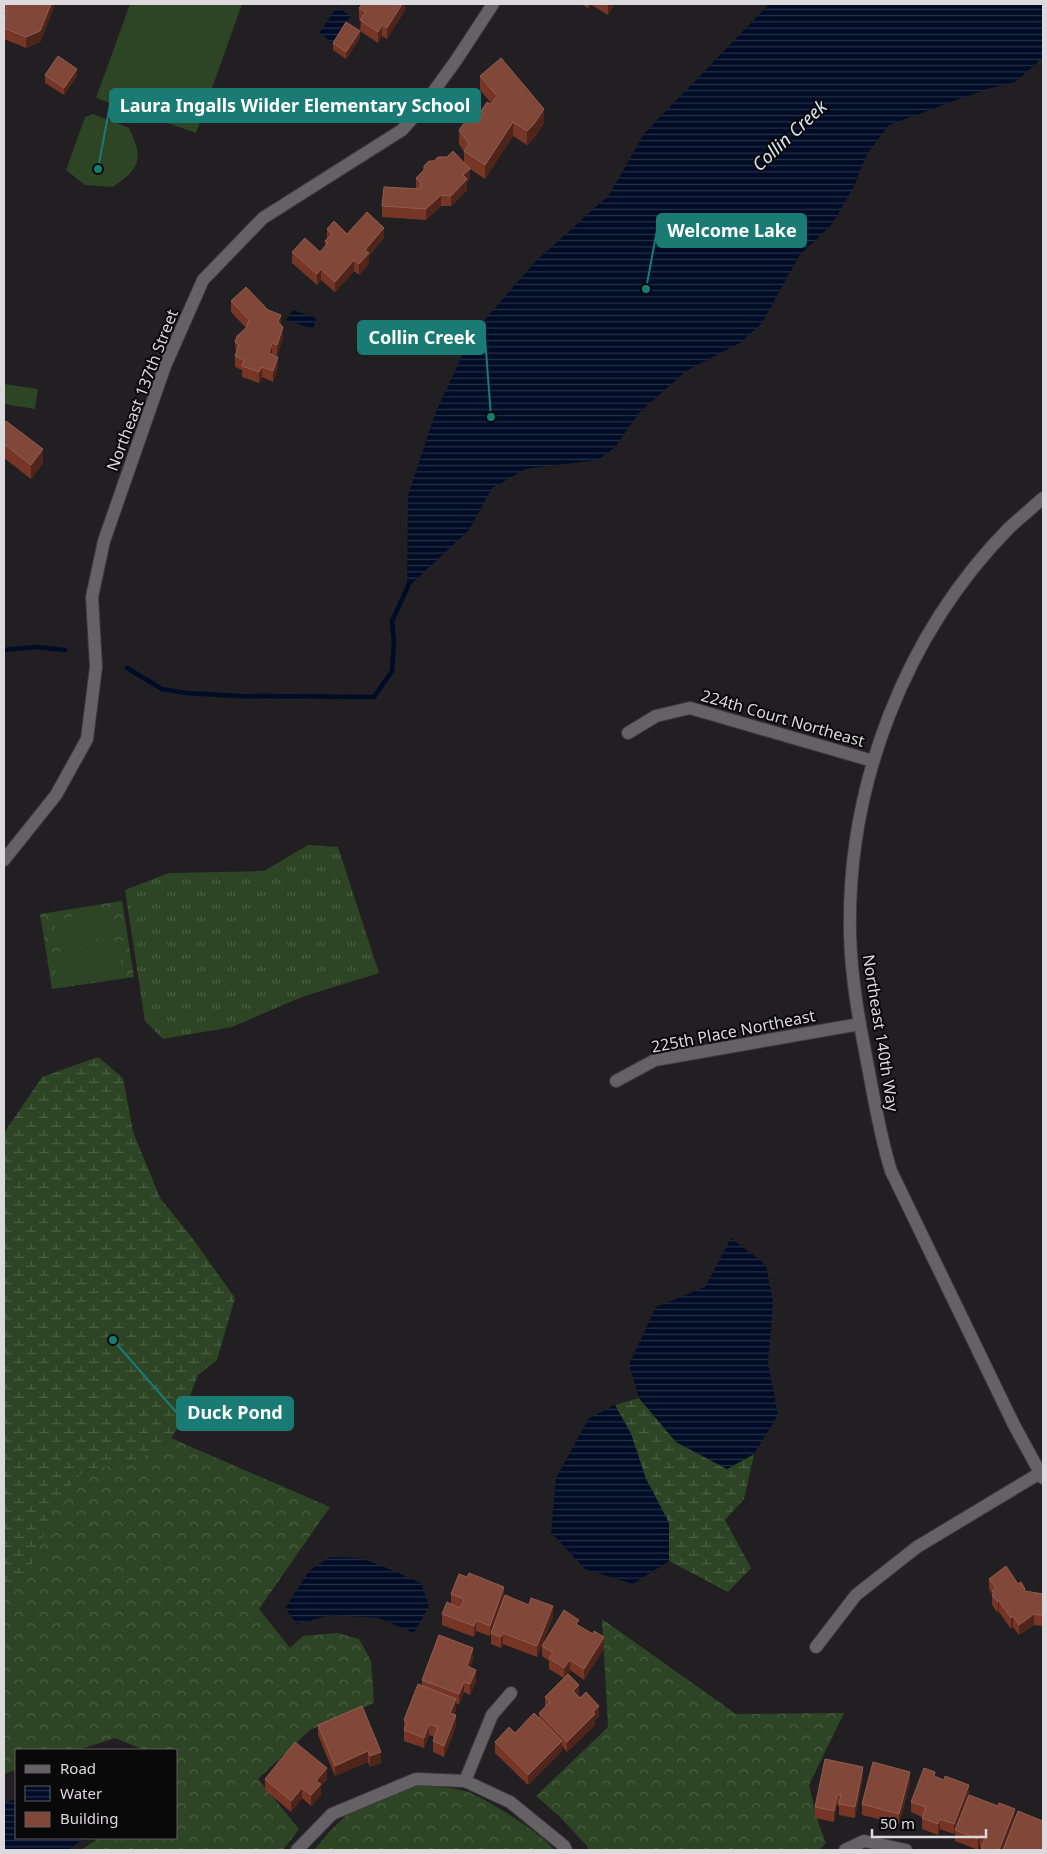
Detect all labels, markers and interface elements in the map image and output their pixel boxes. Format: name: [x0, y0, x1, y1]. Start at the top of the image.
callout: Laura Ingalls Wilder Elementary School: [110, 89, 480, 122]
text: Laura Ingalls Wilder Elementary School: [120, 93, 470, 117]
water label: Collin Creek: [746, 93, 832, 176]
callout: Welcome Lake: [657, 214, 806, 247]
text: Welcome Lake: [667, 218, 797, 242]
street label: Northeast 137th Street: [101, 306, 183, 474]
callout: Collin Creek: [358, 321, 485, 354]
text: Collin Creek: [368, 325, 476, 349]
street label: 224th Court Northeast: [699, 684, 867, 752]
street label: Northeast 140th Way: [858, 953, 904, 1114]
street label: 225th Place Northeast: [649, 1004, 817, 1058]
callout: Duck Pond: [177, 1397, 293, 1430]
text: Duck Pond: [187, 1400, 283, 1424]
legend: [15, 1749, 178, 1839]
text: Road: [60, 1758, 96, 1778]
text: Water: [60, 1783, 102, 1803]
scale bar: [872, 1806, 986, 1838]
text: Building: [60, 1808, 118, 1828]
text: 50 m: [880, 1813, 915, 1833]

